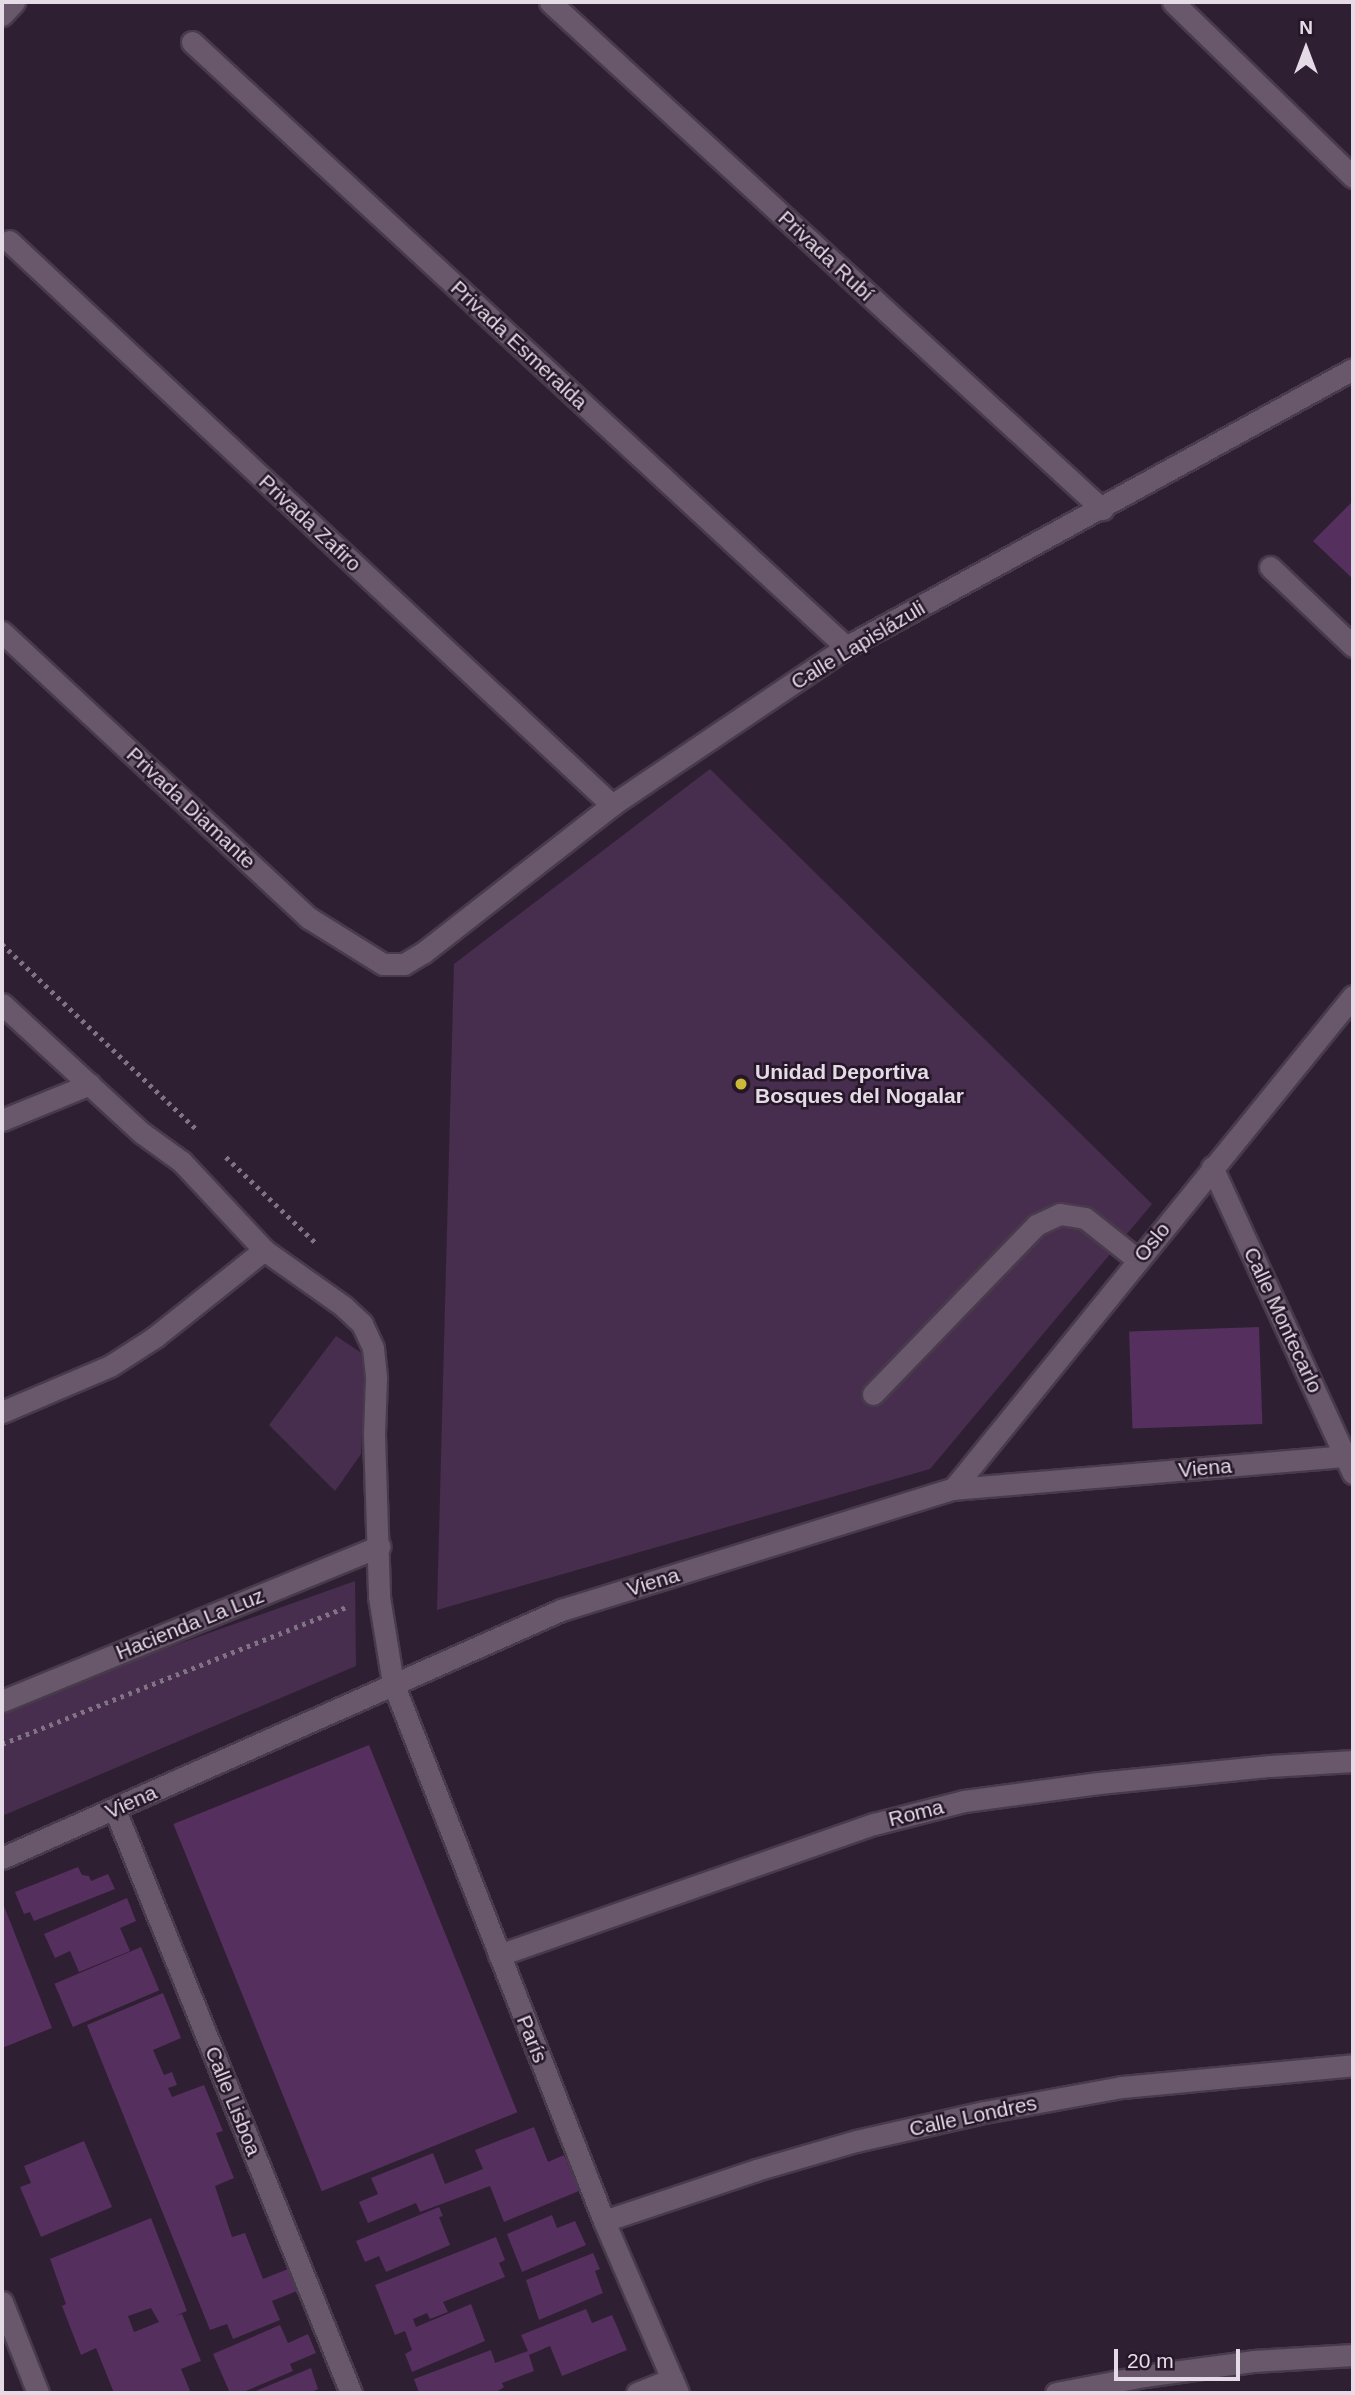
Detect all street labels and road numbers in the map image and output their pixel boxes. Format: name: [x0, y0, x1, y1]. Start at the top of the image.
street label: Privada Rubí: [773, 205, 879, 307]
street label: Privada Esmeralda: [446, 275, 592, 415]
street label: Privada Zafiro: [254, 469, 366, 577]
street label: Calle Lapislázuli: [786, 595, 930, 695]
street label: Privada Diamante: [121, 742, 261, 874]
street label: Oslo: [1129, 1217, 1175, 1267]
street label: Calle Montecarlo: [1238, 1243, 1328, 1397]
street label: Viena: [1177, 1453, 1233, 1483]
street label: Viena: [624, 1562, 682, 1602]
street label: Hacienda La Luz: [112, 1583, 268, 1665]
street label: Viena: [102, 1780, 160, 1824]
street label: Roma: [886, 1794, 946, 1832]
street label: París: [511, 2012, 553, 2066]
street label: Calle Lisboa: [200, 2043, 266, 2159]
street label: Calle Londres: [907, 2090, 1039, 2142]

